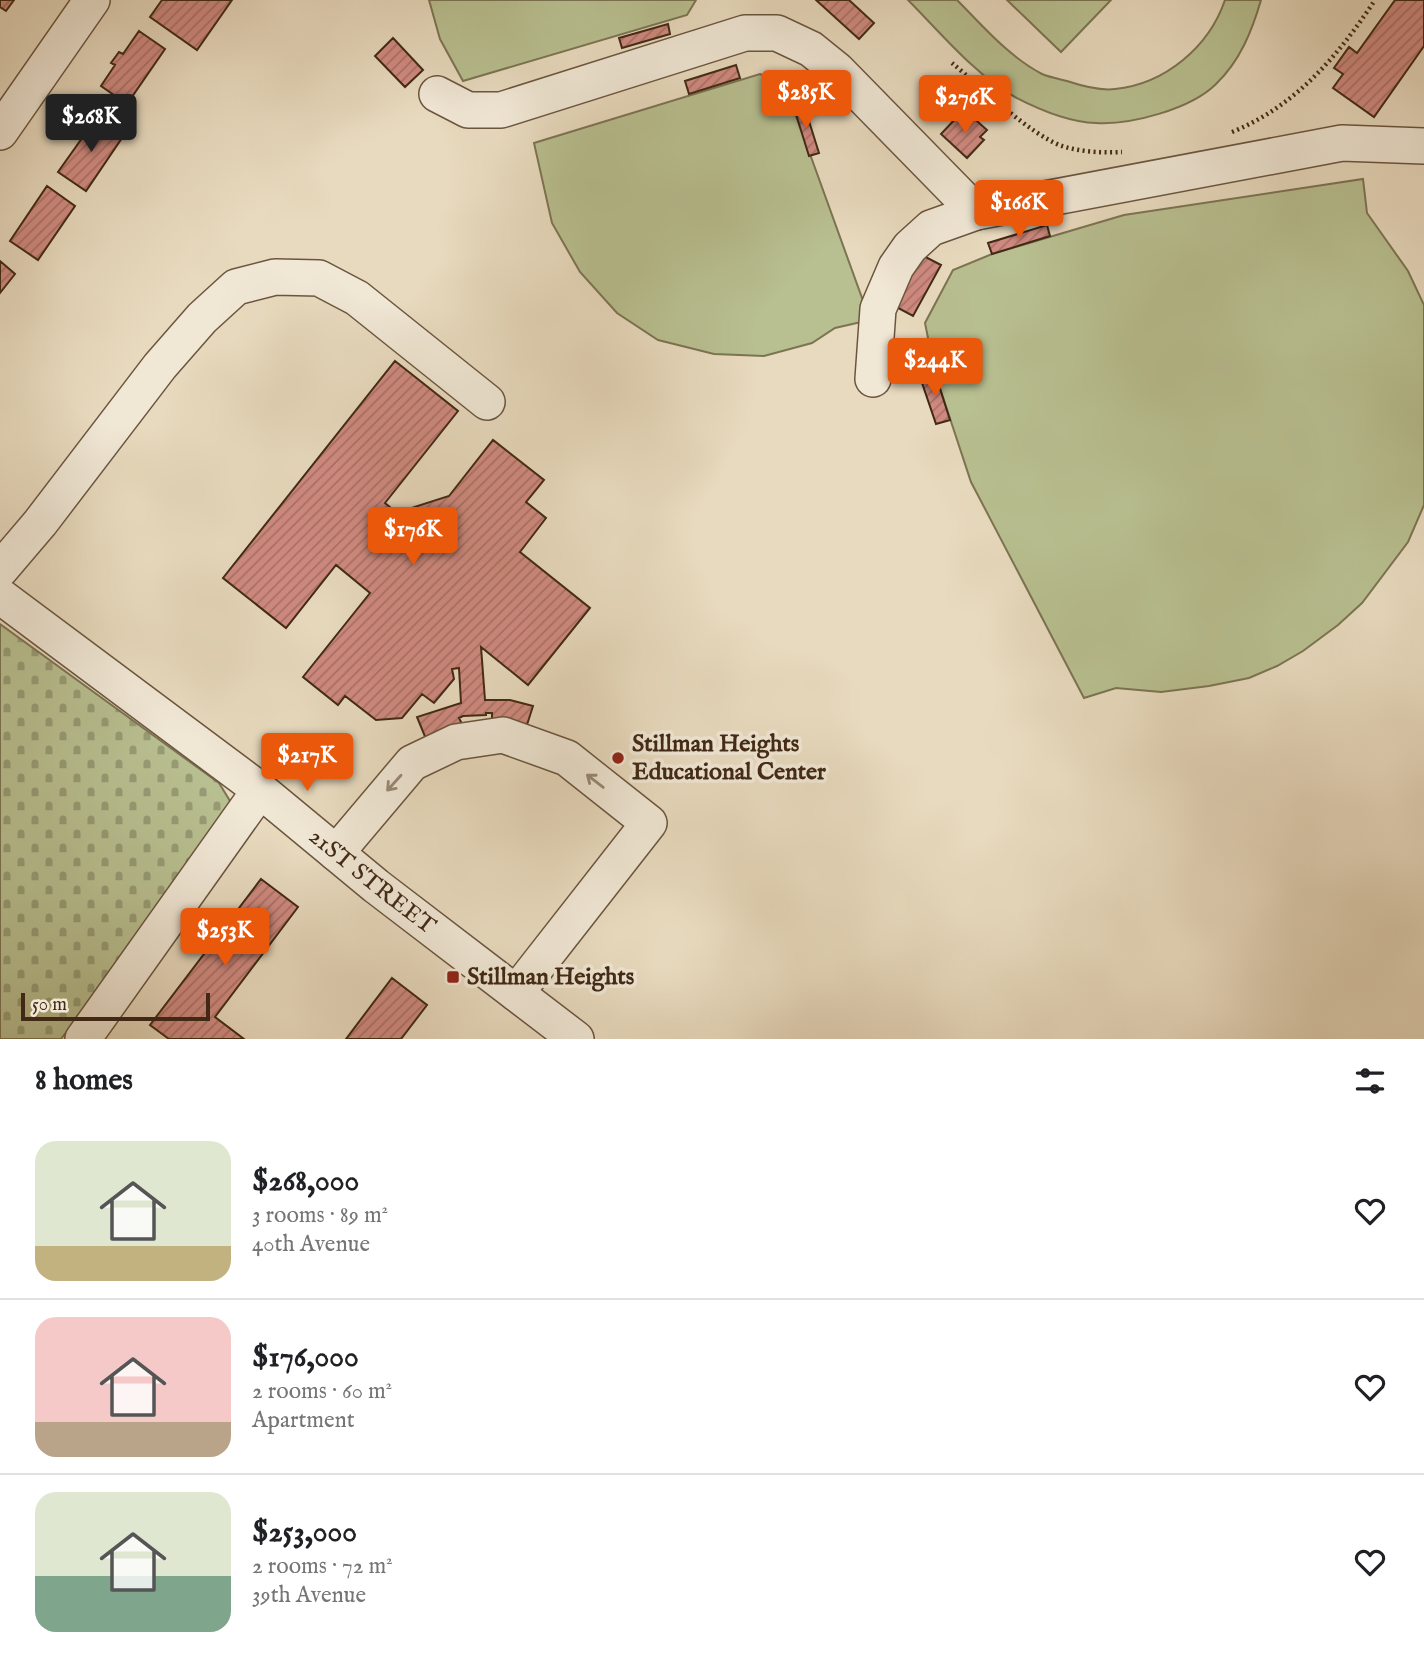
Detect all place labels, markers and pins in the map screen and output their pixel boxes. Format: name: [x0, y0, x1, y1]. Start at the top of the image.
pin: $285K: [757, 71, 855, 130]
pin: $276K: [916, 76, 1014, 135]
pin: $268K: [42, 94, 140, 154]
pin: $166K: [970, 180, 1068, 240]
pin: $244K: [886, 338, 984, 398]
pin: $176K: [364, 508, 462, 567]
place label: Stillman Heights Educational Center: [632, 729, 826, 788]
pin: $217K: [258, 734, 356, 793]
marker: Stillman Heights Educational Center: [610, 750, 626, 766]
pin: $253K: [176, 908, 274, 968]
place label: Stillman Heights: [467, 962, 635, 993]
marker: Stillman Heights: [445, 969, 461, 985]

